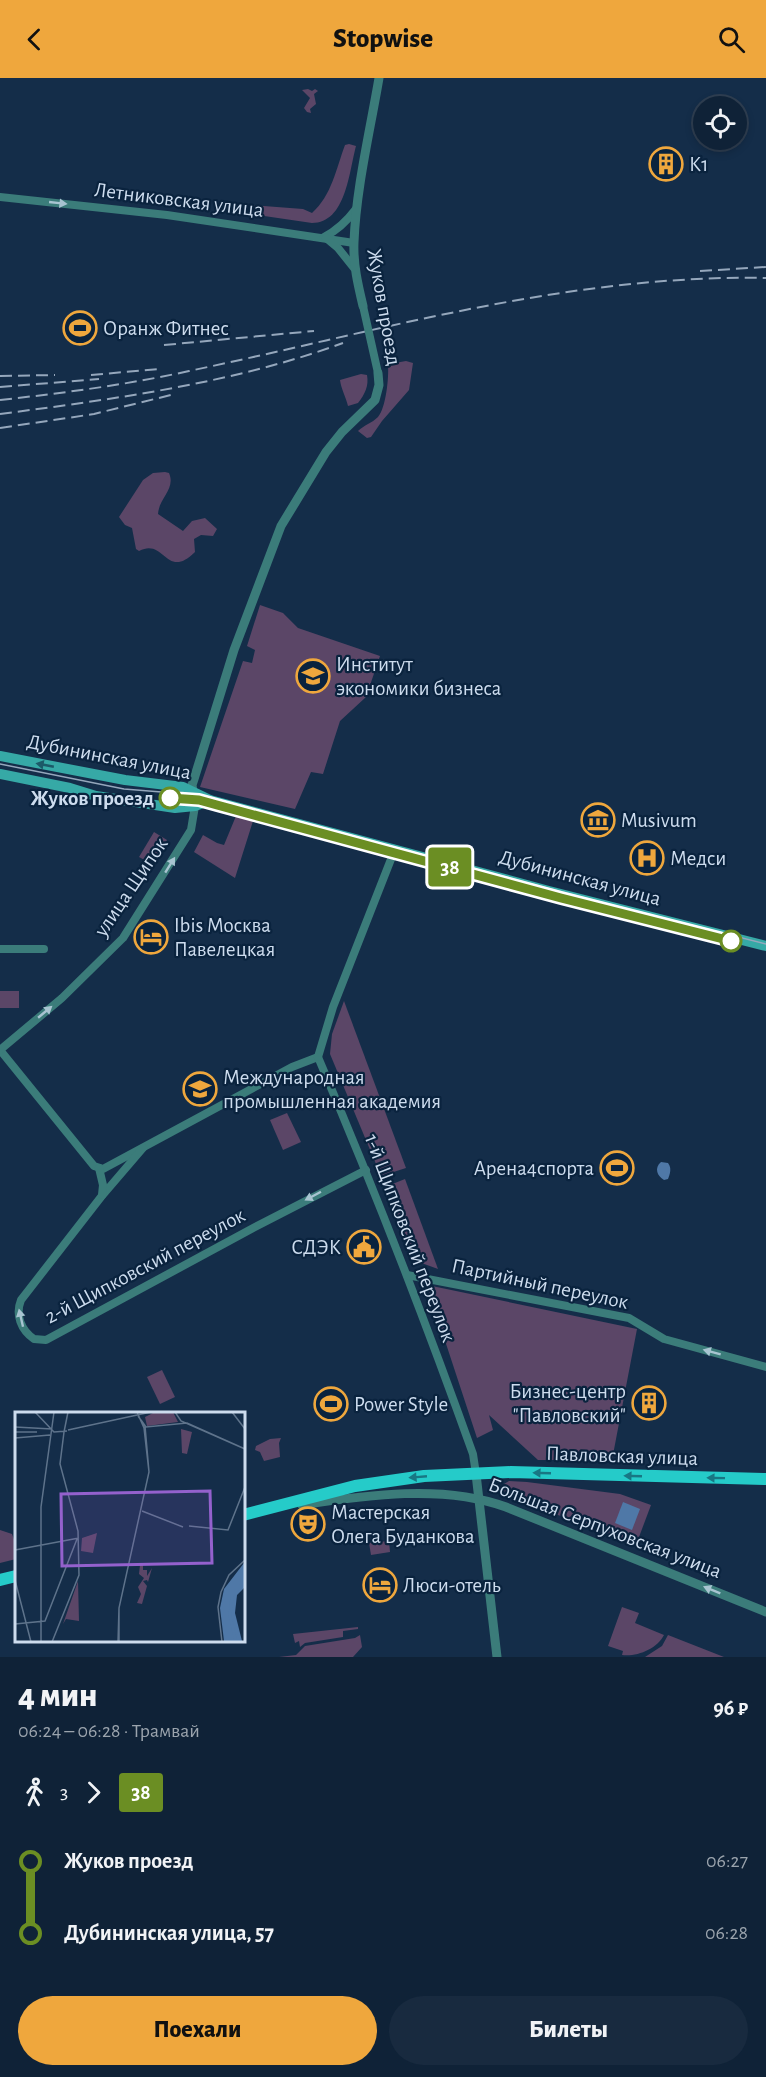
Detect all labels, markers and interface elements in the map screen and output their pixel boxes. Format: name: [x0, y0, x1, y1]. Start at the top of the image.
icon: back: [18, 23, 51, 56]
icon: search: [715, 23, 748, 56]
text: Stopwise: [333, 25, 433, 52]
map controls: [693, 96, 747, 150]
button: locate: [693, 96, 747, 150]
building icon: К1: [648, 146, 684, 182]
place label: К1: [689, 154, 708, 175]
street label: Летниковская улица: [93, 179, 265, 221]
one-way arrow: [49, 198, 68, 208]
street label: Жуков проезд: [363, 247, 405, 367]
sports icon: Оранж Фитнес: [62, 310, 98, 346]
place label: Оранж Фитнес: [103, 318, 229, 339]
place label: Институт экономики бизнеса: [336, 654, 502, 699]
school or university icon: Институт экономики бизнеса: [295, 658, 331, 694]
street label: Дубининская улица: [25, 731, 193, 783]
one-way arrow: [35, 760, 54, 769]
marker: Жуков проезд: [159, 787, 181, 809]
place label: Жуков проезд: [31, 788, 154, 809]
museum icon: Musivum: [580, 802, 616, 838]
place label: Musivum: [621, 810, 697, 831]
street label: улица Щипок: [90, 833, 172, 941]
hospital icon: Медси: [629, 840, 665, 876]
street label: Дубининская улица: [497, 846, 664, 910]
line badge: 38: [423, 848, 477, 886]
place label: Медси: [670, 848, 726, 869]
one-way arrow: [165, 857, 176, 873]
text: 38: [440, 857, 460, 878]
place label: Ibis Москва Павелецкая: [174, 915, 275, 960]
hotel icon: Ibis Москва Павелецкая: [133, 919, 169, 955]
unlabelled marker: [720, 930, 742, 952]
one-way arrow: [37, 1006, 52, 1019]
place label: Международная промышленная академия: [223, 1067, 441, 1112]
school or university icon: Международная промышленная академия: [182, 1071, 218, 1107]
street label: 1-й Щипковский переулок: [361, 1131, 459, 1345]
sports icon: Арена4спорта: [599, 1150, 635, 1186]
place label: Арена4спорта: [474, 1158, 594, 1179]
one-way arrow: [304, 1191, 321, 1201]
street label: 2-й Щипковский переулок: [42, 1204, 249, 1328]
public building icon: СДЭК: [346, 1229, 382, 1265]
place label: СДЭК: [291, 1237, 341, 1258]
street label: Партийный переулок: [450, 1255, 631, 1313]
one-way arrow: [15, 1309, 25, 1327]
one-way arrow: [703, 1347, 721, 1357]
place label: Бизнес-центр "Павловский": [509, 1381, 626, 1426]
building icon: Бизнес-центр "Павловский": [631, 1385, 667, 1421]
sports icon: Power Style: [313, 1386, 349, 1422]
place label: Power Style: [354, 1394, 448, 1415]
inset map: [15, 1412, 244, 1642]
street label: Павловская улица: [546, 1443, 699, 1469]
one-way arrow: [532, 1468, 551, 1478]
one-way arrow: [624, 1471, 643, 1480]
one-way arrow: [408, 1472, 427, 1482]
one-way arrow: [707, 1473, 726, 1483]
street label: Большая Серпуховская улица: [486, 1474, 725, 1582]
place label: Мастерская Олега Буданкова: [331, 1502, 475, 1547]
theatre icon: Мастерская Олега Буданкова: [290, 1506, 326, 1542]
hotel icon: Люси-отель: [362, 1567, 398, 1603]
place label: Люси-отель: [403, 1575, 501, 1596]
one-way arrow: [702, 1585, 720, 1595]
text: 4 мин: [18, 1680, 98, 1713]
text: 96 ₽: [713, 1697, 748, 1719]
text: 06:24 – 06:28 · Трамвай: [18, 1721, 200, 1741]
icon: walk: [18, 1776, 51, 1809]
icon: forward: [77, 1776, 110, 1809]
text: 3: [60, 1782, 68, 1802]
text: 38: [131, 1782, 151, 1803]
text: Жуков проезд: [64, 1850, 193, 1872]
text: 06:27: [706, 1851, 748, 1871]
text: Дубининская улица, 57: [64, 1922, 274, 1944]
text: 06:28: [705, 1923, 748, 1943]
button: Поехали: [18, 1996, 377, 2065]
button: Билеты: [389, 1996, 748, 2065]

